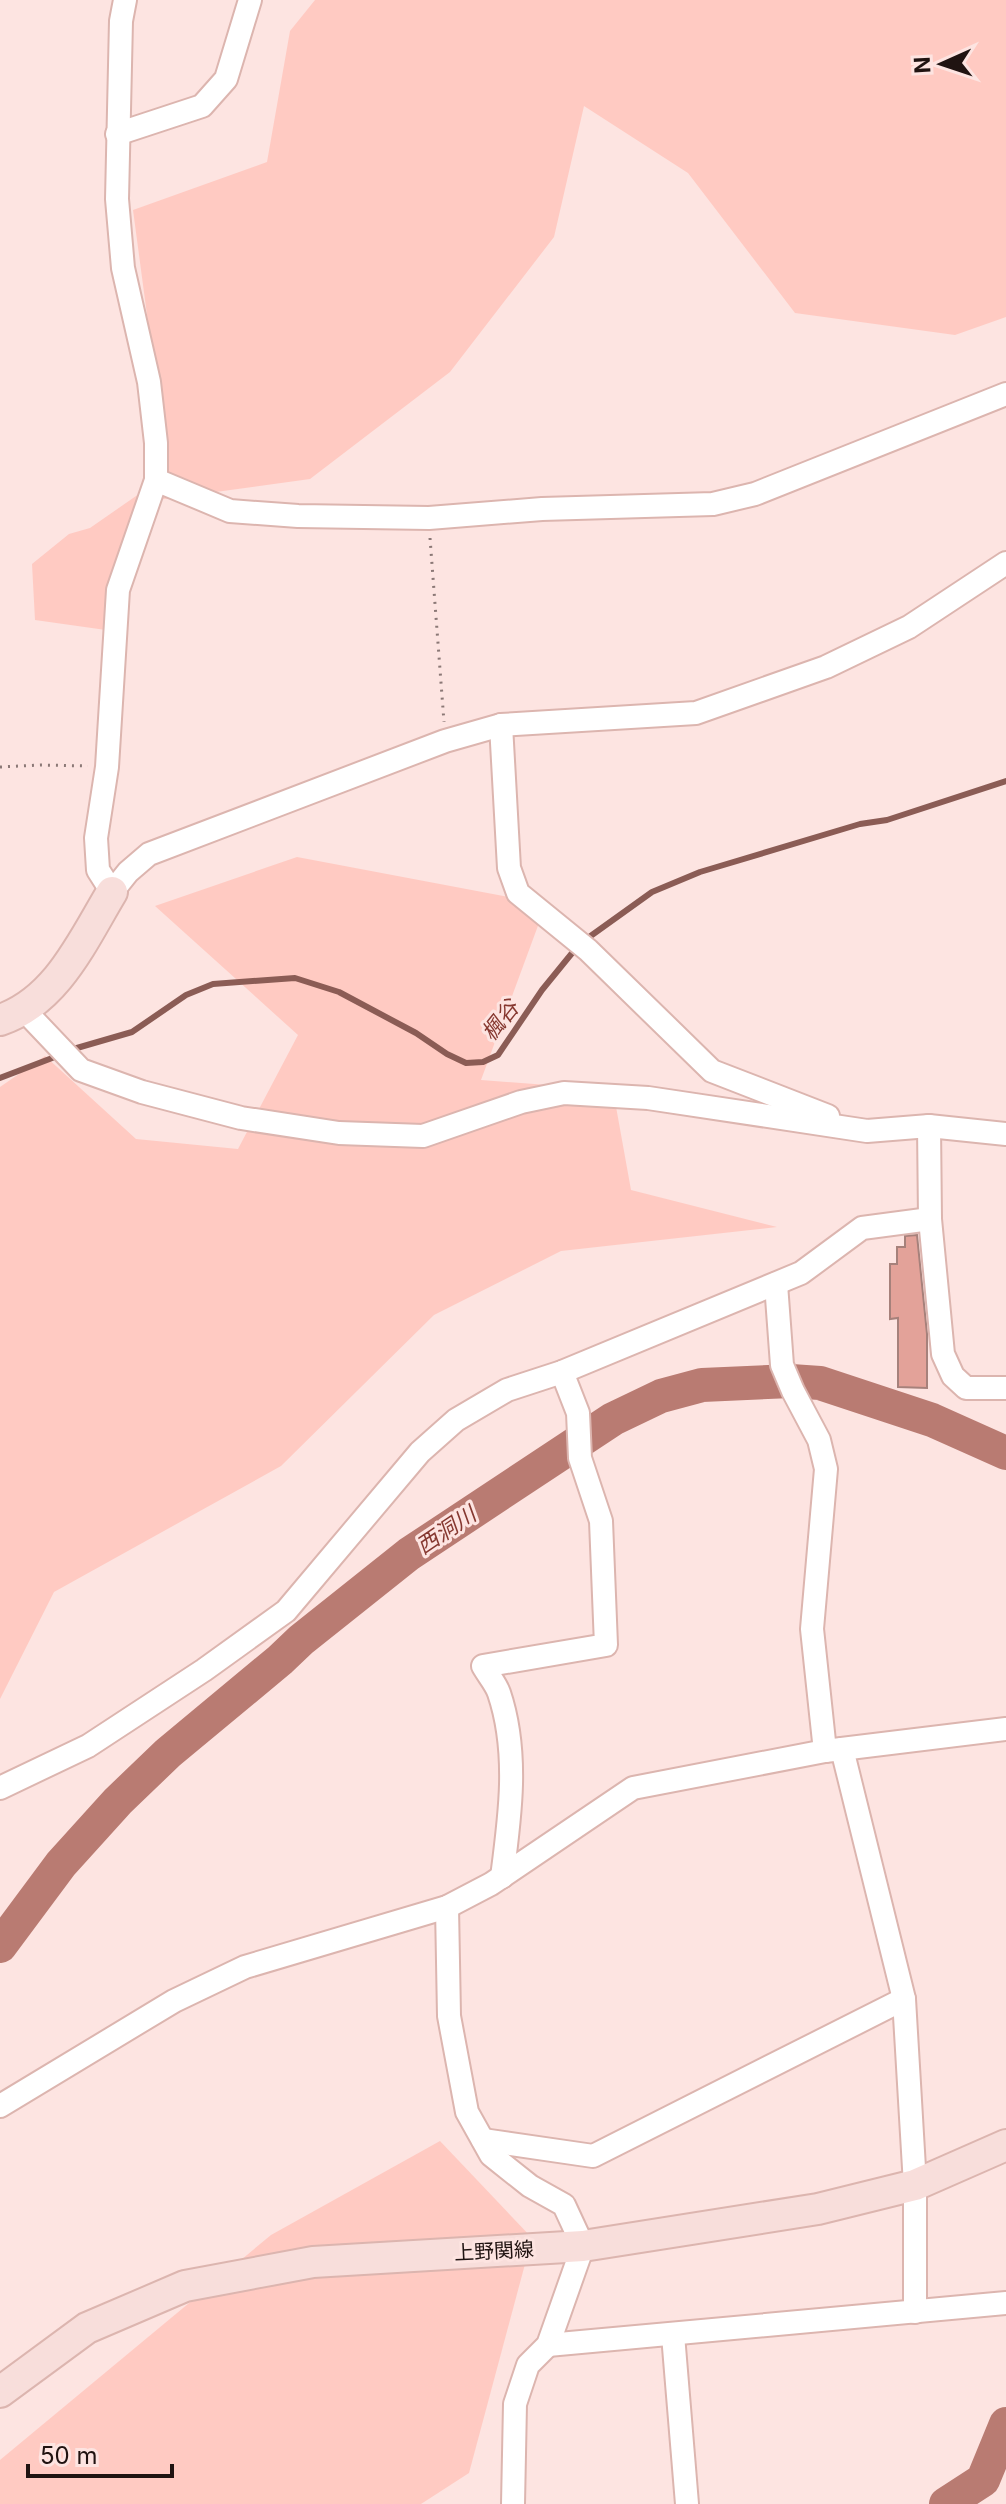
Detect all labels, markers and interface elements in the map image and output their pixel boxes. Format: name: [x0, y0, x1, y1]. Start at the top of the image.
north arrow: [902, 24, 982, 104]
text: N: [909, 56, 935, 74]
water label: 楓谷: [476, 993, 525, 1045]
water label: 西洞川: [411, 1500, 482, 1559]
street label: 上野関線: [453, 2237, 535, 2265]
scale bar: [28, 2428, 172, 2478]
text: 50 m: [40, 2441, 98, 2470]

